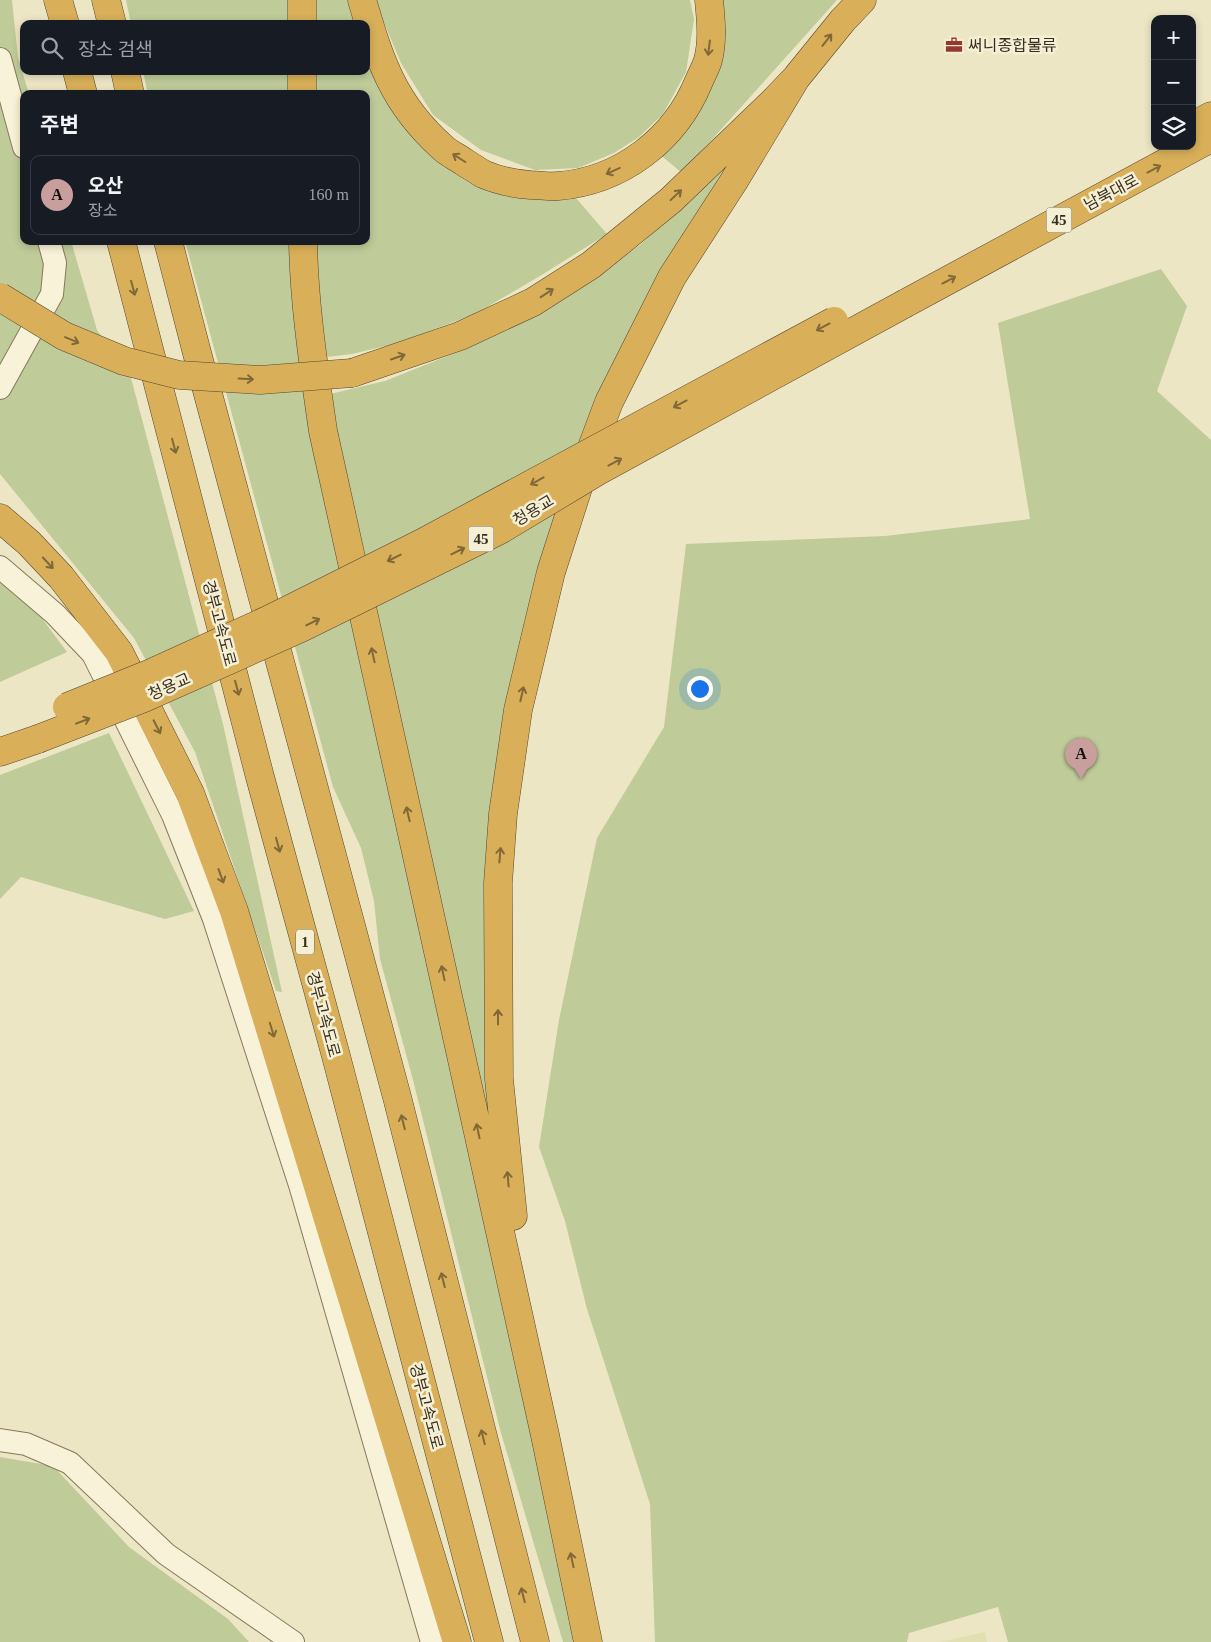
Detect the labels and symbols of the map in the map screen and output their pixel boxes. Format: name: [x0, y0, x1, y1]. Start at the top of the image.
one-way arrow: [821, 34, 832, 47]
office icon: 써니종합물류: [944, 35, 964, 55]
place label: 써니종합물류: [968, 37, 1057, 54]
one-way arrow: [704, 40, 714, 56]
one-way arrow: [452, 153, 466, 163]
one-way arrow: [1146, 164, 1161, 174]
one-way arrow: [606, 166, 621, 176]
street label: 남북대로: [1081, 171, 1141, 214]
one-way arrow: [670, 189, 682, 201]
road number: 45: [1046, 208, 1072, 232]
one-way arrow: [942, 275, 957, 285]
one-way arrow: [129, 280, 138, 296]
one-way arrow: [540, 288, 554, 298]
one-way arrow: [816, 322, 831, 332]
one-way arrow: [64, 335, 79, 345]
one-way arrow: [390, 352, 405, 361]
one-way arrow: [237, 375, 253, 384]
one-way arrow: [673, 399, 688, 409]
one-way arrow: [170, 437, 179, 453]
one-way arrow: [607, 457, 622, 466]
one-way arrow: [530, 477, 545, 486]
street label: 청용교: [510, 492, 557, 529]
road number: 45: [468, 526, 494, 552]
one-way arrow: [451, 545, 466, 555]
one-way arrow: [387, 554, 402, 563]
one-way arrow: [42, 557, 54, 570]
street label: 경부고속도로: [200, 578, 239, 668]
one-way arrow: [305, 617, 320, 627]
one-way arrow: [367, 648, 377, 664]
street label: 청용교: [146, 670, 193, 703]
your location: [687, 676, 713, 702]
one-way arrow: [232, 679, 242, 695]
one-way arrow: [517, 686, 527, 702]
one-way arrow: [75, 716, 90, 725]
one-way arrow: [153, 719, 162, 734]
pin: A: [1065, 738, 1097, 779]
one-way arrow: [403, 806, 412, 822]
one-way arrow: [274, 836, 283, 852]
one-way arrow: [495, 847, 505, 863]
one-way arrow: [217, 868, 226, 883]
road number: 1: [296, 930, 314, 954]
one-way arrow: [438, 965, 447, 981]
street label: 경부고속도로: [304, 969, 343, 1059]
one-way arrow: [493, 1009, 503, 1026]
one-way arrow: [267, 1022, 277, 1038]
one-way arrow: [398, 1115, 407, 1131]
one-way arrow: [473, 1124, 482, 1140]
one-way arrow: [503, 1172, 513, 1188]
one-way arrow: [438, 1272, 447, 1288]
street label: 경부고속도로: [407, 1361, 446, 1451]
one-way arrow: [477, 1430, 487, 1446]
one-way arrow: [566, 1552, 576, 1568]
one-way arrow: [517, 1587, 527, 1603]

